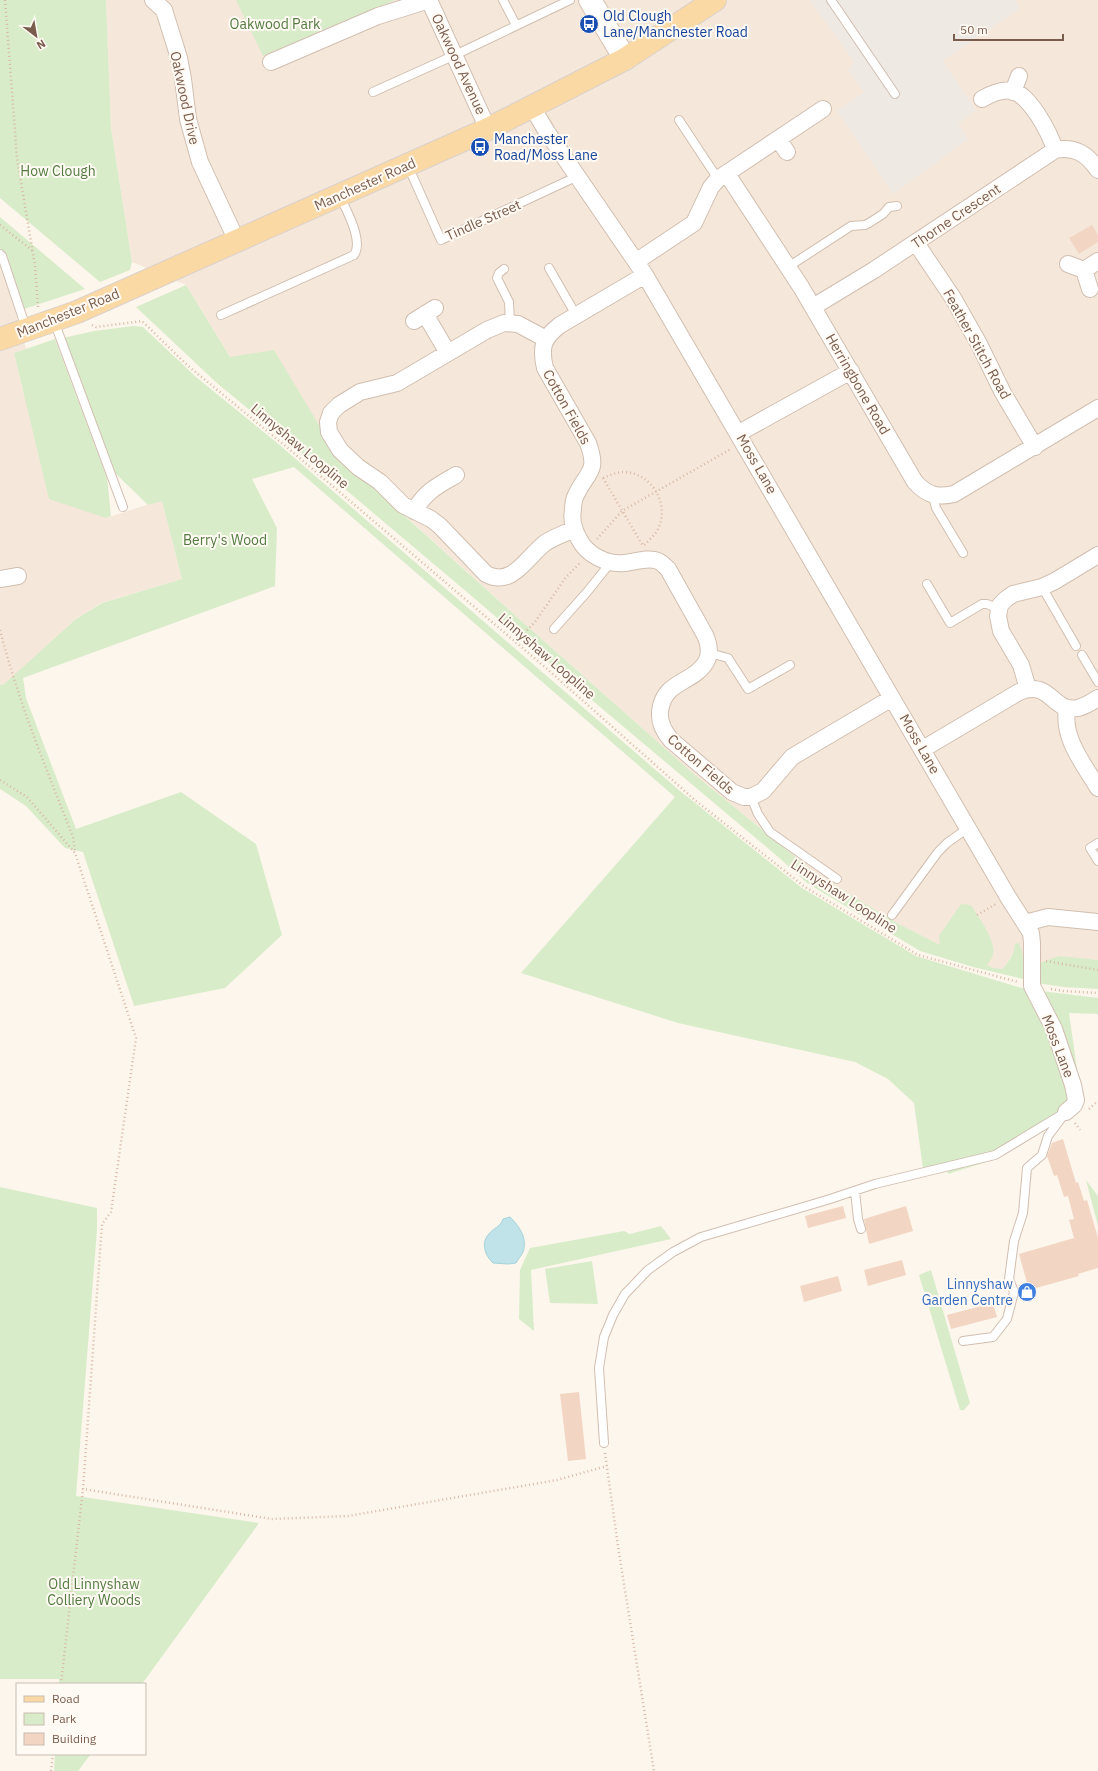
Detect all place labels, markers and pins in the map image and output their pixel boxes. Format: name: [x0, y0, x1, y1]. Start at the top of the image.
place label: Old Clough Lane/Manchester Road: [603, 7, 748, 41]
bus stop icon: Old Clough Lane/Manchester Road: [578, 13, 600, 35]
place label: Manchester Road/Moss Lane: [494, 130, 598, 164]
bus stop icon: Manchester Road/Moss Lane: [469, 136, 491, 158]
place label: Linnyshaw Garden Centre: [922, 1275, 1013, 1309]
shop icon: Linnyshaw Garden Centre: [1016, 1281, 1038, 1303]

